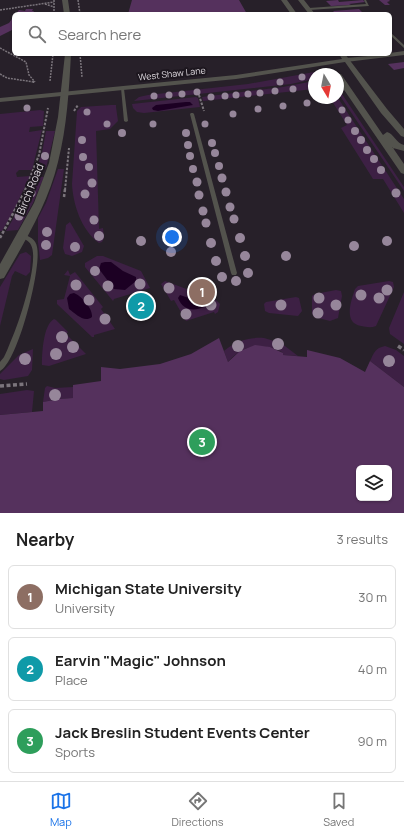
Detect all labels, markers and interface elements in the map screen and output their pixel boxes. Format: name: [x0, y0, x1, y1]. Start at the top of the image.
search box: [12, 12, 392, 56]
icon: search: [26, 23, 48, 45]
text: Search here: [58, 24, 141, 45]
street label: West Shaw Lane: [138, 63, 206, 84]
north arrow: [308, 68, 344, 104]
street label: Birch Road: [12, 161, 47, 217]
your location: [162, 227, 182, 247]
pin: 1: [189, 277, 215, 307]
pin: 2: [128, 291, 154, 321]
pin: 3: [189, 427, 215, 457]
map controls: [356, 465, 392, 501]
button: layers: [356, 465, 392, 501]
text: Nearby: [16, 528, 74, 551]
text: 3 results: [336, 530, 388, 548]
text: Michigan State University: [55, 578, 242, 599]
text: 1: [27, 588, 33, 606]
text: 30 m: [358, 588, 387, 606]
text: University: [55, 599, 115, 617]
text: Earvin "Magic" Johnson: [55, 650, 226, 671]
text: 2: [26, 660, 34, 678]
text: 40 m: [358, 660, 387, 678]
text: Place: [55, 671, 88, 689]
text: Jack Breslin Student Events Center: [55, 722, 310, 743]
text: 3: [26, 732, 34, 750]
text: 90 m: [357, 732, 387, 750]
text: Sports: [55, 743, 95, 761]
tab: Map: [50, 790, 72, 829]
tab: Directions: [171, 790, 224, 829]
tab: Saved: [323, 790, 354, 829]

